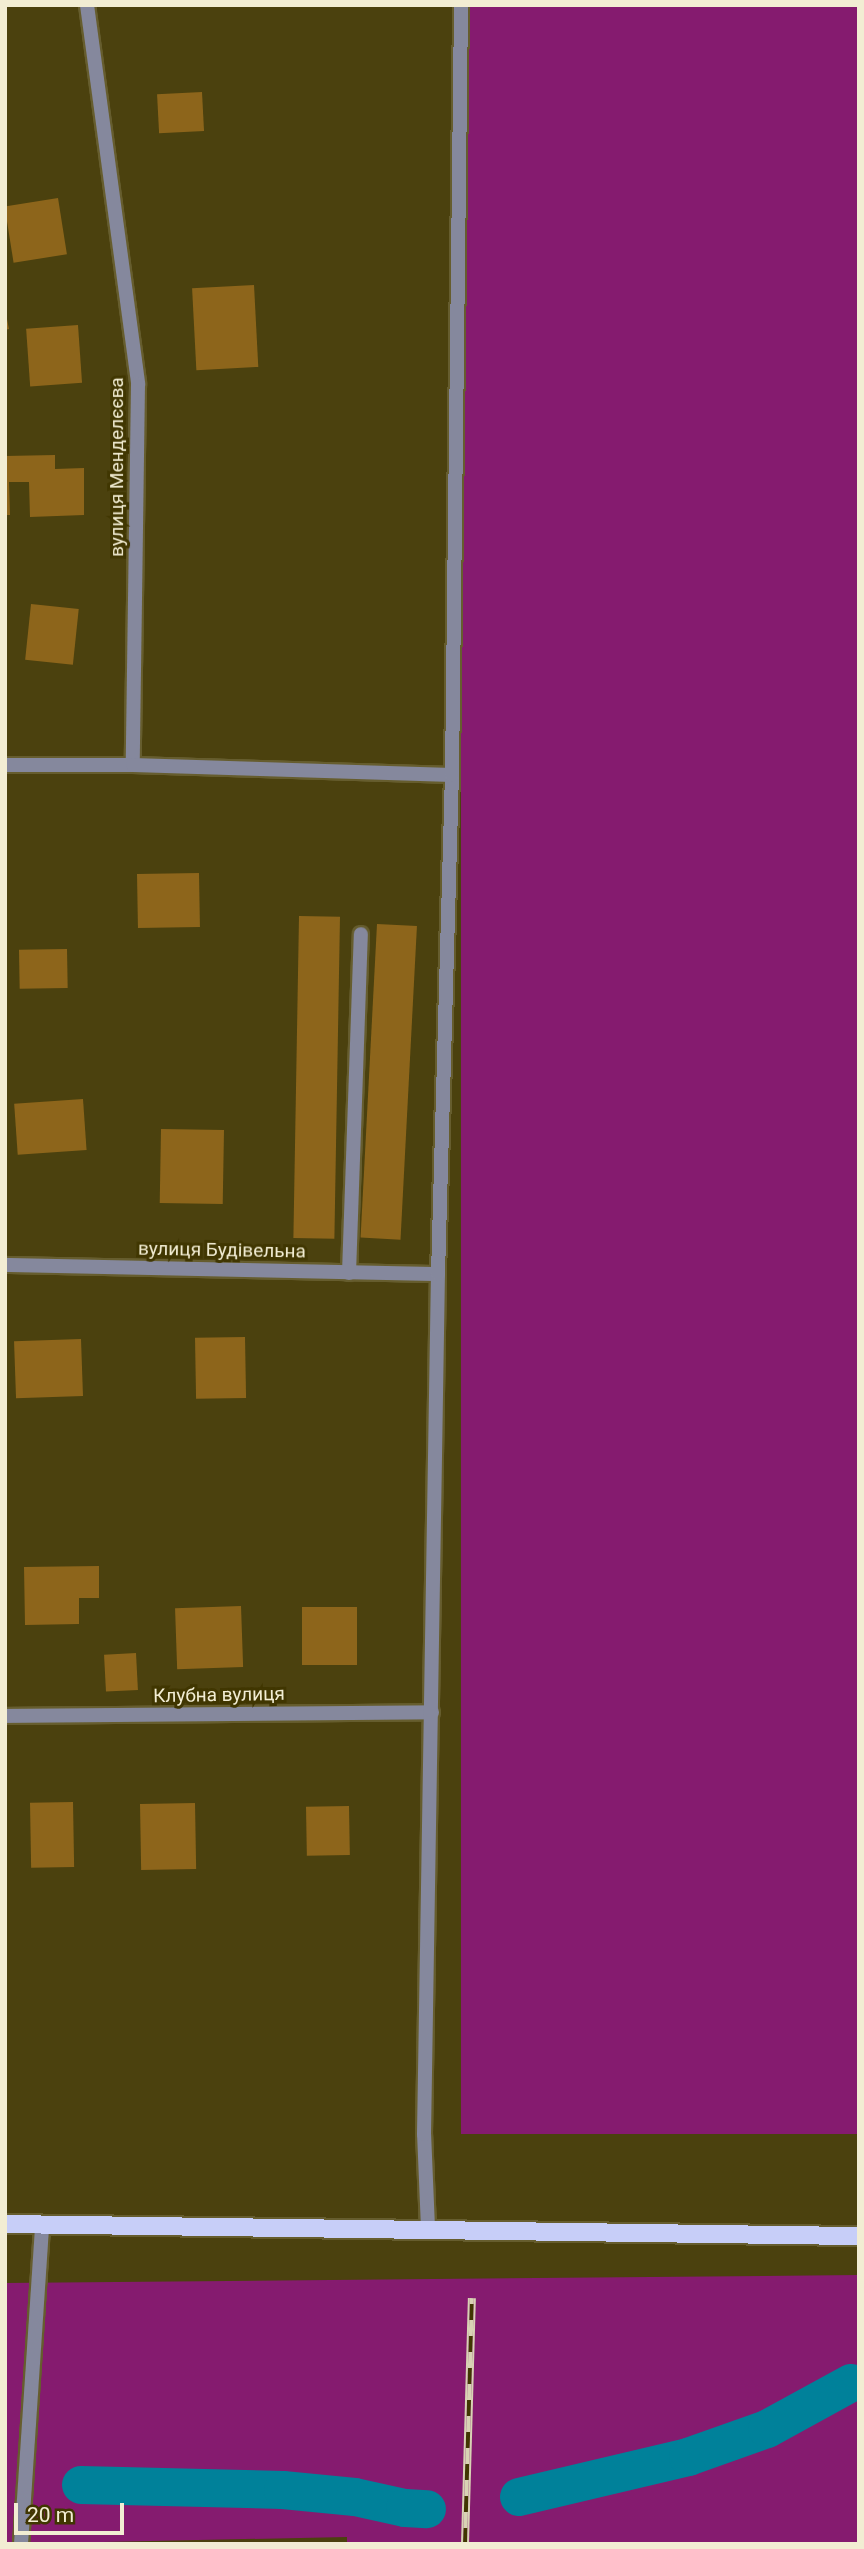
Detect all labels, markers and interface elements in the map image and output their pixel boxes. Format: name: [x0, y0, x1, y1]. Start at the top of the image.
street label: вулиця Менделєєва: [106, 377, 128, 557]
street label: вулиця Будівельна: [138, 1237, 306, 1263]
street label: Клубна вулиця: [153, 1682, 285, 1708]
scale bar: [18, 2490, 128, 2534]
text: 20 m: [27, 2503, 74, 2527]

